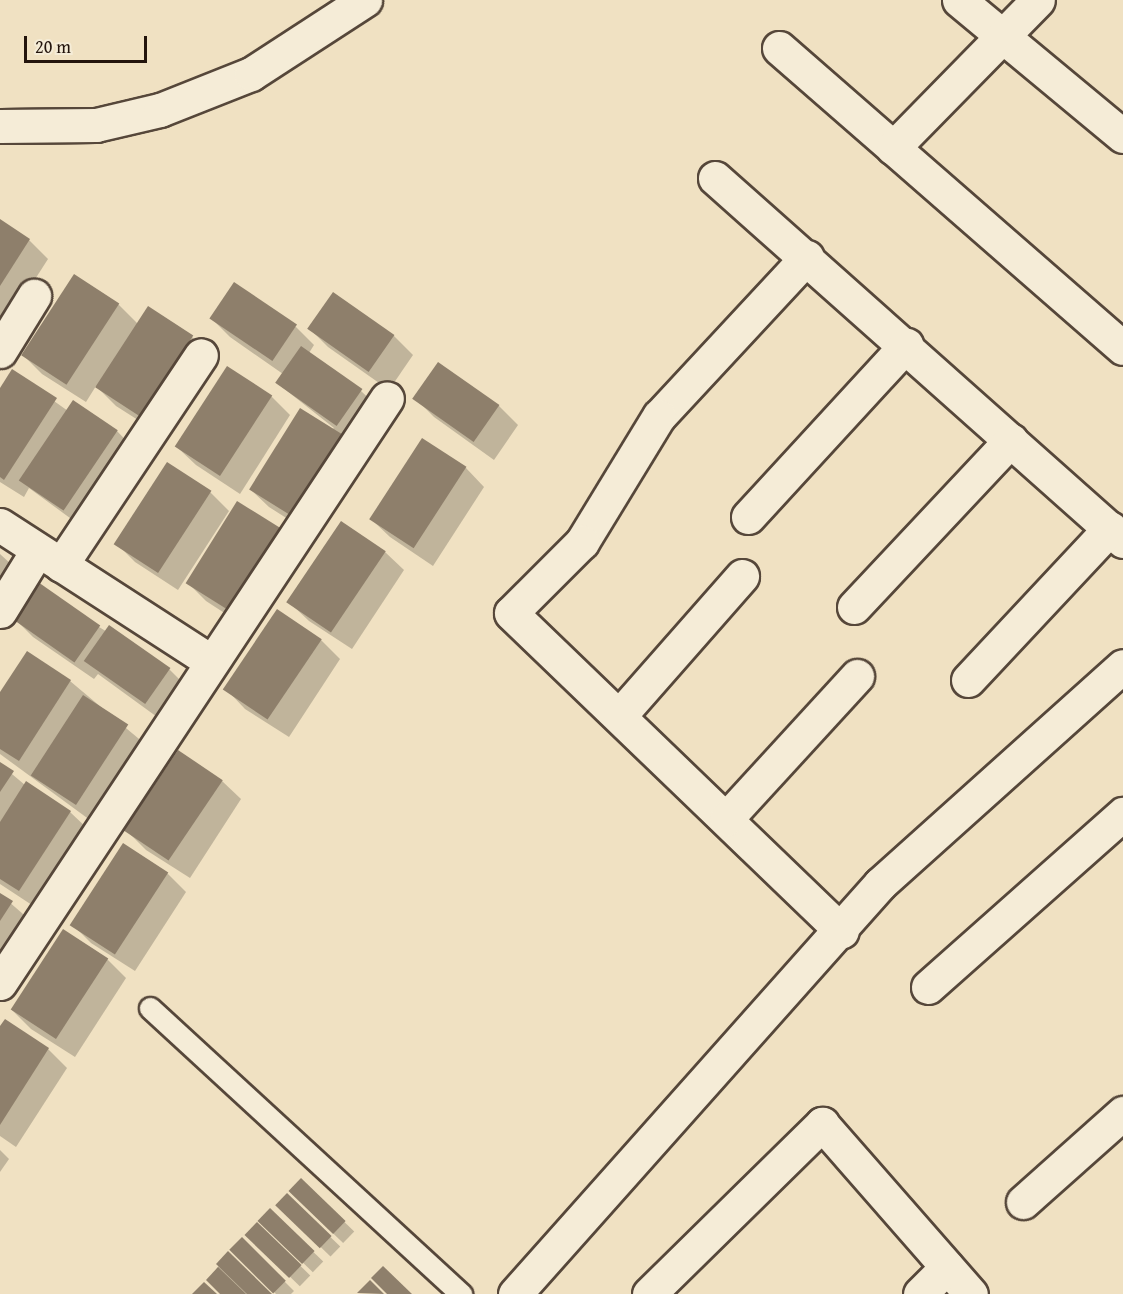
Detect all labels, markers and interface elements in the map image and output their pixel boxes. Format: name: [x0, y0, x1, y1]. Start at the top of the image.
scale bar: [27, 24, 150, 62]
text: 20 m: [35, 33, 71, 60]

